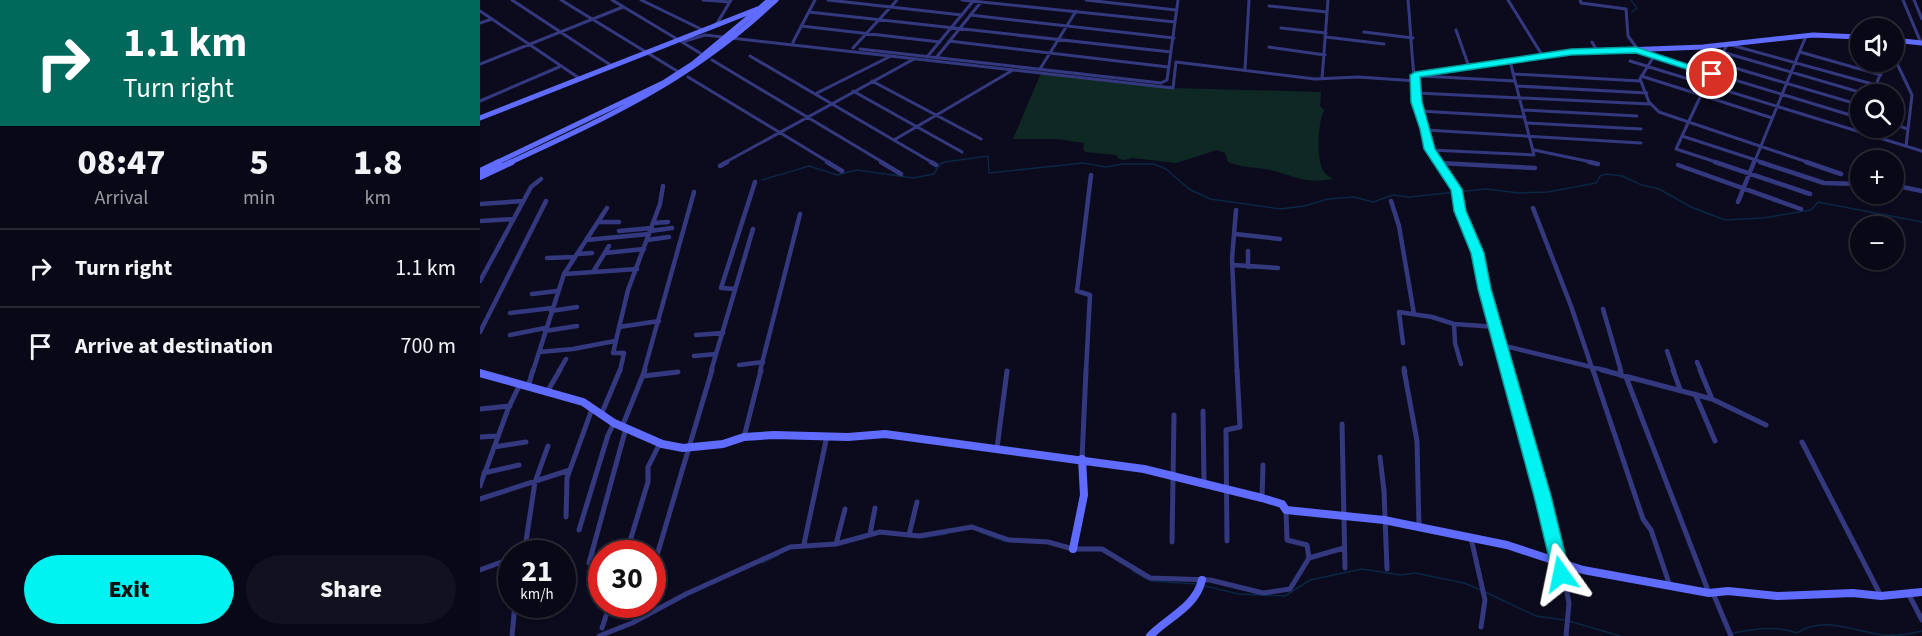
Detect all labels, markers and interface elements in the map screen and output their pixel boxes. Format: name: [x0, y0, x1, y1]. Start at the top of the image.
text: 1.1 km: [123, 13, 247, 73]
map controls: [1850, 18, 1904, 270]
button: sound: [1850, 18, 1904, 72]
icon: right: [24, 24, 102, 102]
pin: [1686, 48, 1737, 99]
icon: arrive: [1695, 57, 1728, 90]
text: Turn right: [123, 69, 234, 108]
button: search: [1850, 84, 1904, 138]
text: 08:47: [77, 137, 166, 188]
text: 5: [250, 137, 269, 188]
text: 1.8: [353, 137, 403, 188]
button: +: [1850, 150, 1904, 204]
text: Arrival: [95, 184, 148, 212]
text: min: [243, 184, 275, 212]
text: km: [364, 184, 391, 212]
button: −: [1850, 216, 1904, 270]
icon: right: [24, 252, 57, 285]
text: Turn right: [75, 252, 172, 284]
text: 1.1 km: [395, 252, 456, 284]
icon: arrive: [24, 330, 57, 363]
text: Arrive at destination: [75, 330, 273, 362]
text: 700 m: [401, 330, 456, 362]
speed limit sign: 30: [588, 540, 666, 618]
position arrow: [1529, 542, 1593, 606]
text: 21: [521, 550, 553, 593]
button: Exit: [24, 555, 234, 624]
button: Share: [246, 555, 456, 624]
text: km/h: [520, 584, 554, 605]

